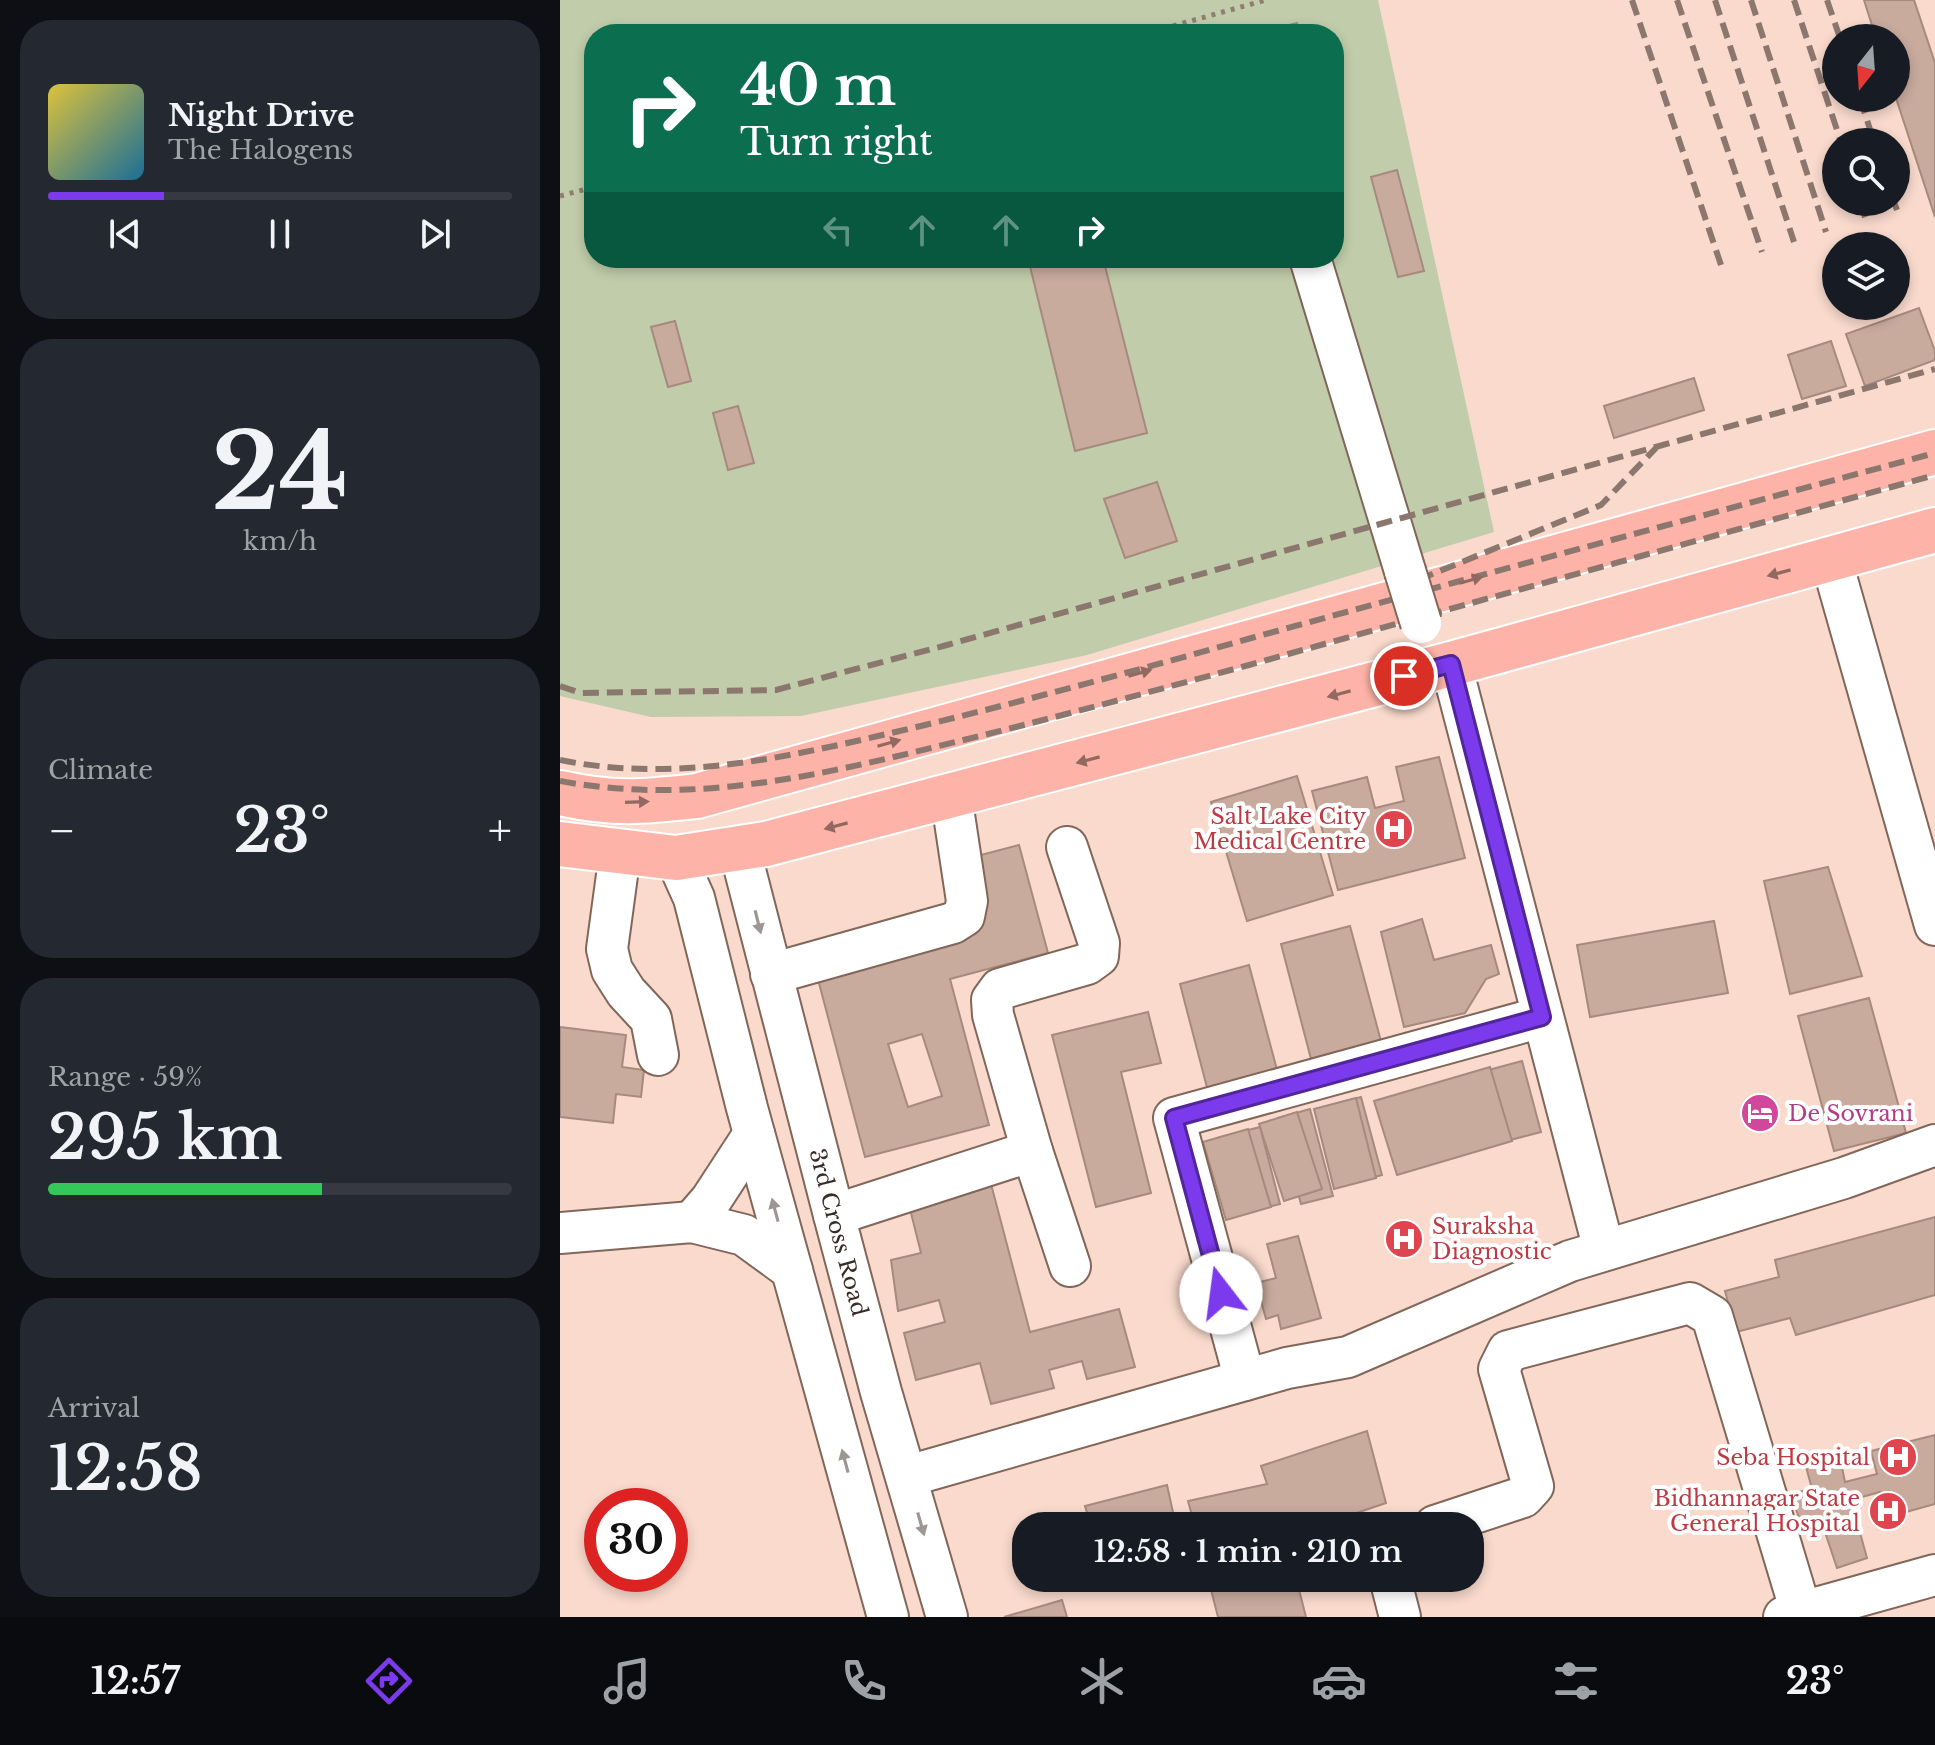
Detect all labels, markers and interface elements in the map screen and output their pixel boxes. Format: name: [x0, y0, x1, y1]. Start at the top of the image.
north arrow: [1822, 24, 1910, 112]
map controls: [1822, 24, 1910, 320]
text: 40 m: [740, 51, 896, 120]
icon: right: [608, 56, 712, 160]
text: Night Drive: [168, 97, 354, 134]
text: Turn right: [740, 120, 933, 165]
button: search: [1822, 128, 1910, 216]
text: The Halogens: [168, 134, 353, 166]
icon: left: [816, 208, 860, 252]
icon: ahead: [900, 208, 944, 252]
icon: ahead: [984, 208, 1028, 252]
icon: right: [1068, 208, 1112, 252]
icon: previous: [103, 212, 147, 256]
icon: pause: [258, 212, 302, 256]
icon: next: [413, 212, 457, 256]
button: layers: [1822, 232, 1910, 320]
text: 24: [212, 408, 348, 537]
text: km/h: [243, 525, 317, 557]
one-way arrow: [1766, 568, 1791, 580]
one-way arrow: [1459, 574, 1484, 586]
pin: [1370, 642, 1438, 710]
icon: arrive: [1382, 654, 1426, 698]
one-way arrow: [1128, 666, 1152, 679]
one-way arrow: [1327, 688, 1352, 700]
one-way arrow: [877, 736, 902, 748]
text: Climate: [48, 754, 153, 786]
one-way arrow: [1075, 754, 1100, 766]
text: 23°: [234, 794, 330, 868]
one-way arrow: [625, 796, 650, 808]
text: −: [48, 803, 76, 858]
text: +: [488, 803, 512, 858]
place label: Salt Lake City Medical Centre: [1194, 803, 1366, 855]
hospital icon: Salt Lake City Medical Centre: [1373, 808, 1415, 850]
one-way arrow: [824, 820, 849, 832]
one-way arrow: [753, 910, 765, 935]
text: Range · 59%: [48, 1061, 202, 1093]
hotel icon: De Sovrani: [1739, 1092, 1781, 1134]
place label: De Sovrani: [1788, 1100, 1914, 1127]
text: 295 km: [48, 1101, 282, 1175]
street label: 3rd Cross Road: [804, 1146, 874, 1319]
one-way arrow: [769, 1198, 781, 1223]
place label: Suraksha Diagnostic: [1432, 1213, 1552, 1265]
hospital icon: Suraksha Diagnostic: [1383, 1218, 1425, 1260]
position arrow: [1179, 1251, 1263, 1335]
text: Arrival: [48, 1392, 140, 1424]
text: 12:58: [48, 1432, 203, 1506]
hospital icon: Seba Hospital: [1877, 1436, 1919, 1478]
place label: Seba Hospital: [1716, 1444, 1870, 1471]
one-way arrow: [838, 1448, 851, 1472]
place label: Bidhannagar State General Hospital: [1654, 1485, 1860, 1537]
speed limit sign: 30: [584, 1488, 688, 1592]
hospital icon: Bidhannagar State General Hospital: [1867, 1490, 1909, 1532]
one-way arrow: [915, 1513, 928, 1537]
text: 12:58 · 1 min · 210 m: [1094, 1533, 1402, 1570]
icon: directions: [361, 1653, 417, 1709]
icon: music: [599, 1653, 655, 1709]
icon: phone: [836, 1653, 892, 1709]
icon: climate: [1074, 1653, 1130, 1709]
icon: car: [1311, 1653, 1367, 1709]
icon: filters: [1548, 1653, 1604, 1709]
text: 12:57: [91, 1659, 180, 1704]
text: 23°: [1786, 1659, 1844, 1704]

